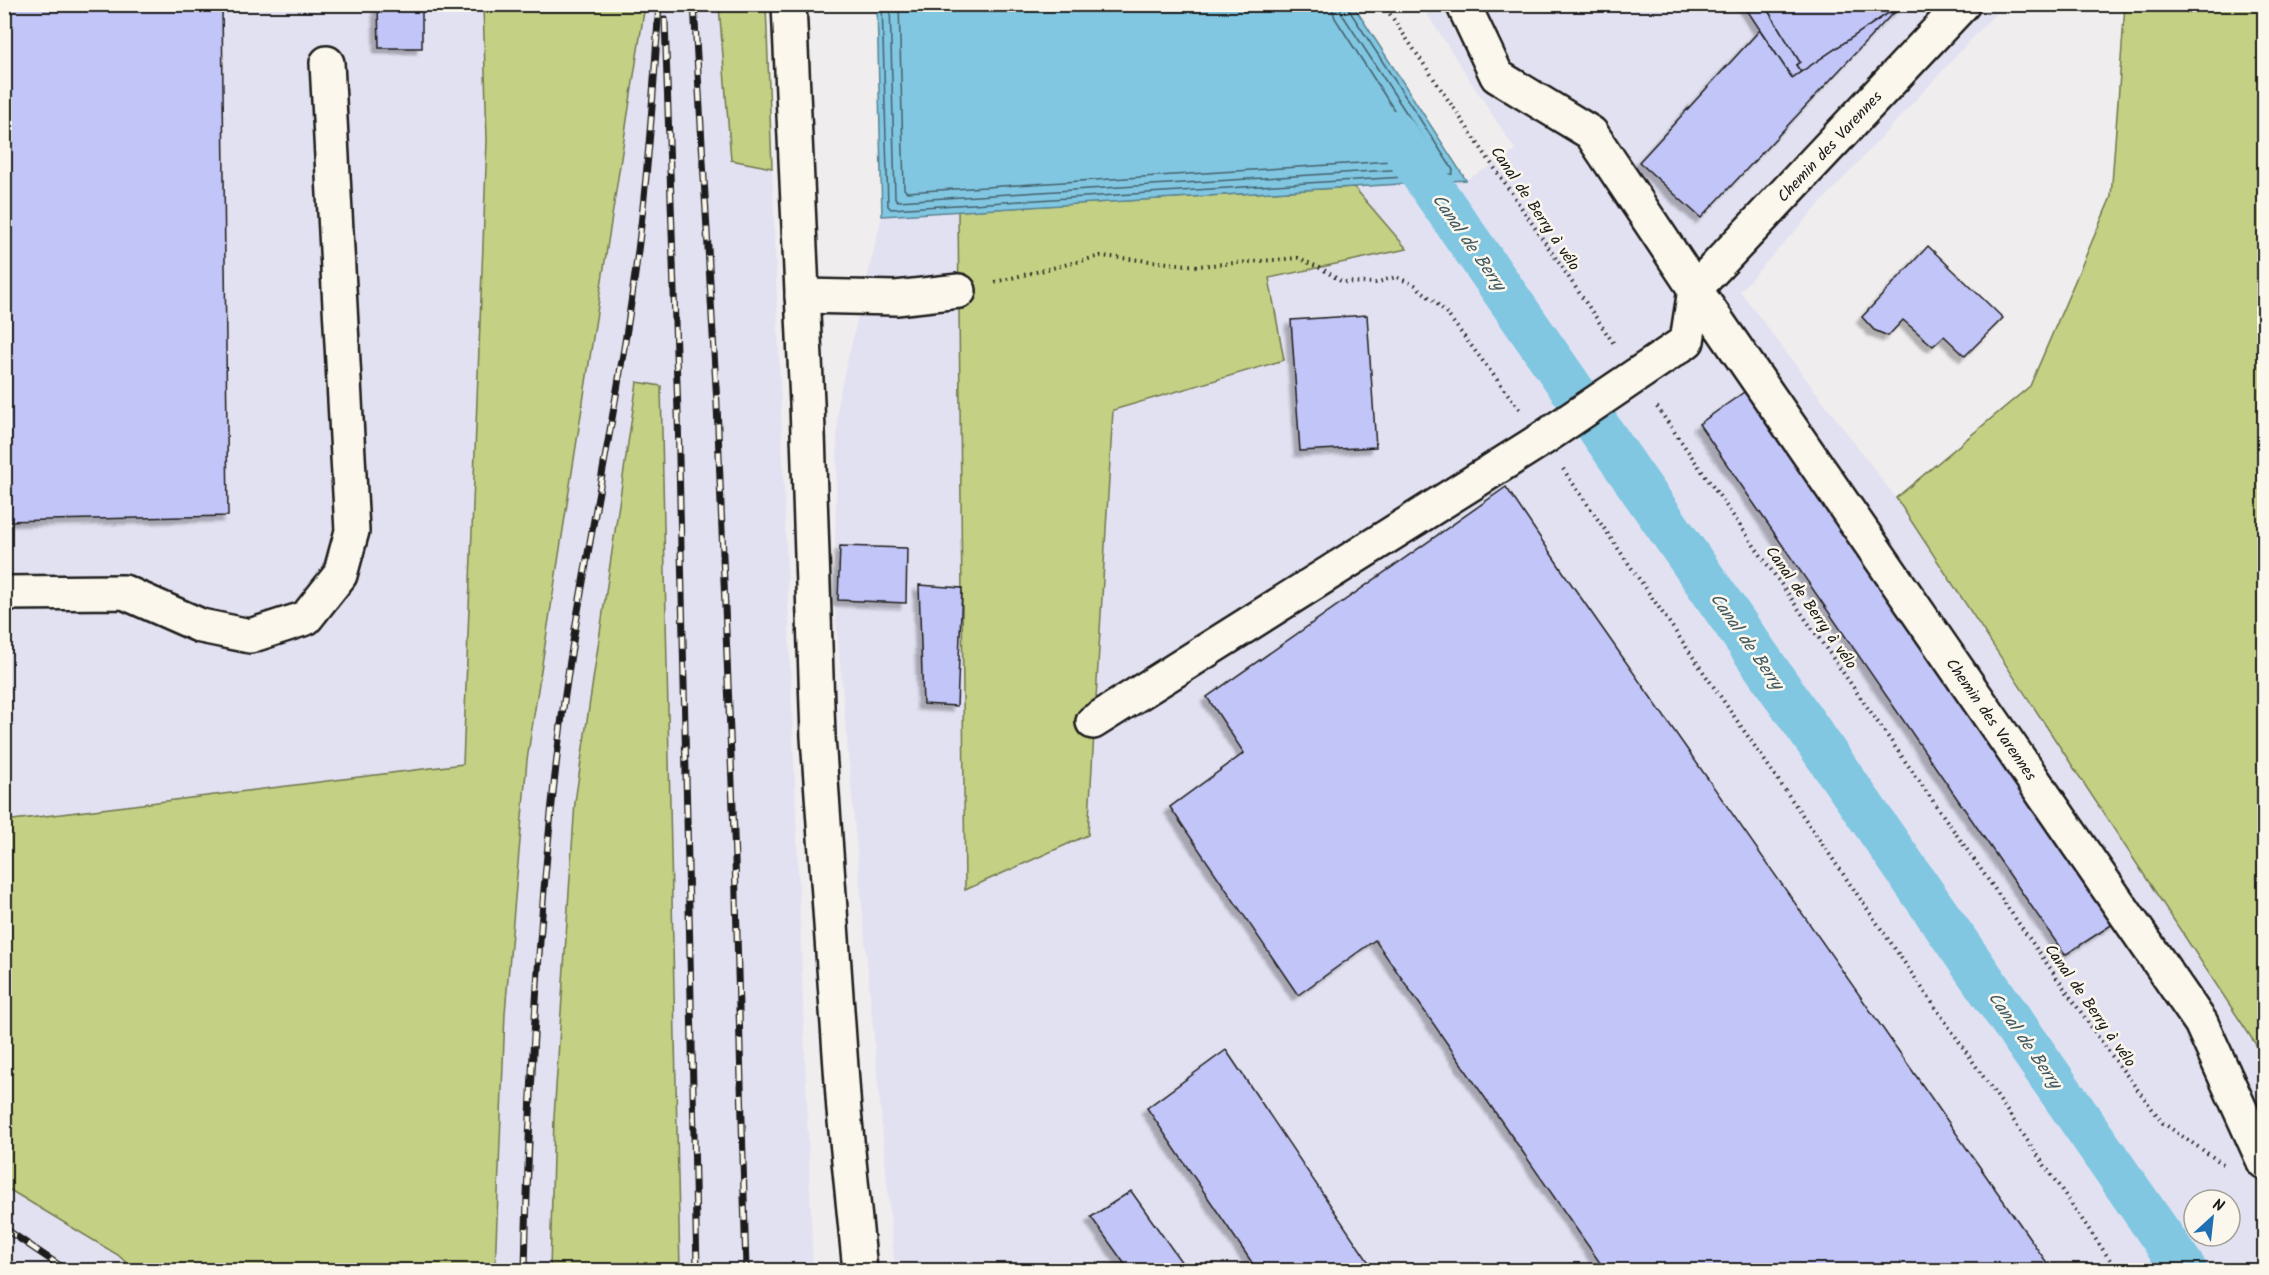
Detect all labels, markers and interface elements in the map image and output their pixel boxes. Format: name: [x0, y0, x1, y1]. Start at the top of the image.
street label: Chemin des Varennes: [1772, 85, 1889, 209]
street label: Canal de Berry à vélo: [1484, 141, 1586, 276]
water label: Canal de Berry: [1423, 188, 1514, 300]
street label: Canal de Berry à vélo: [1759, 541, 1863, 675]
water label: Canal de Berry: [1701, 587, 1792, 699]
street label: Chemin des Varennes: [1939, 653, 2043, 787]
street label: Canal de Berry à vélo: [2038, 939, 2142, 1073]
water label: Canal de Berry: [1979, 986, 2070, 1098]
north arrow: [2182, 1188, 2242, 1248]
text: N: [2208, 1193, 2228, 1219]

